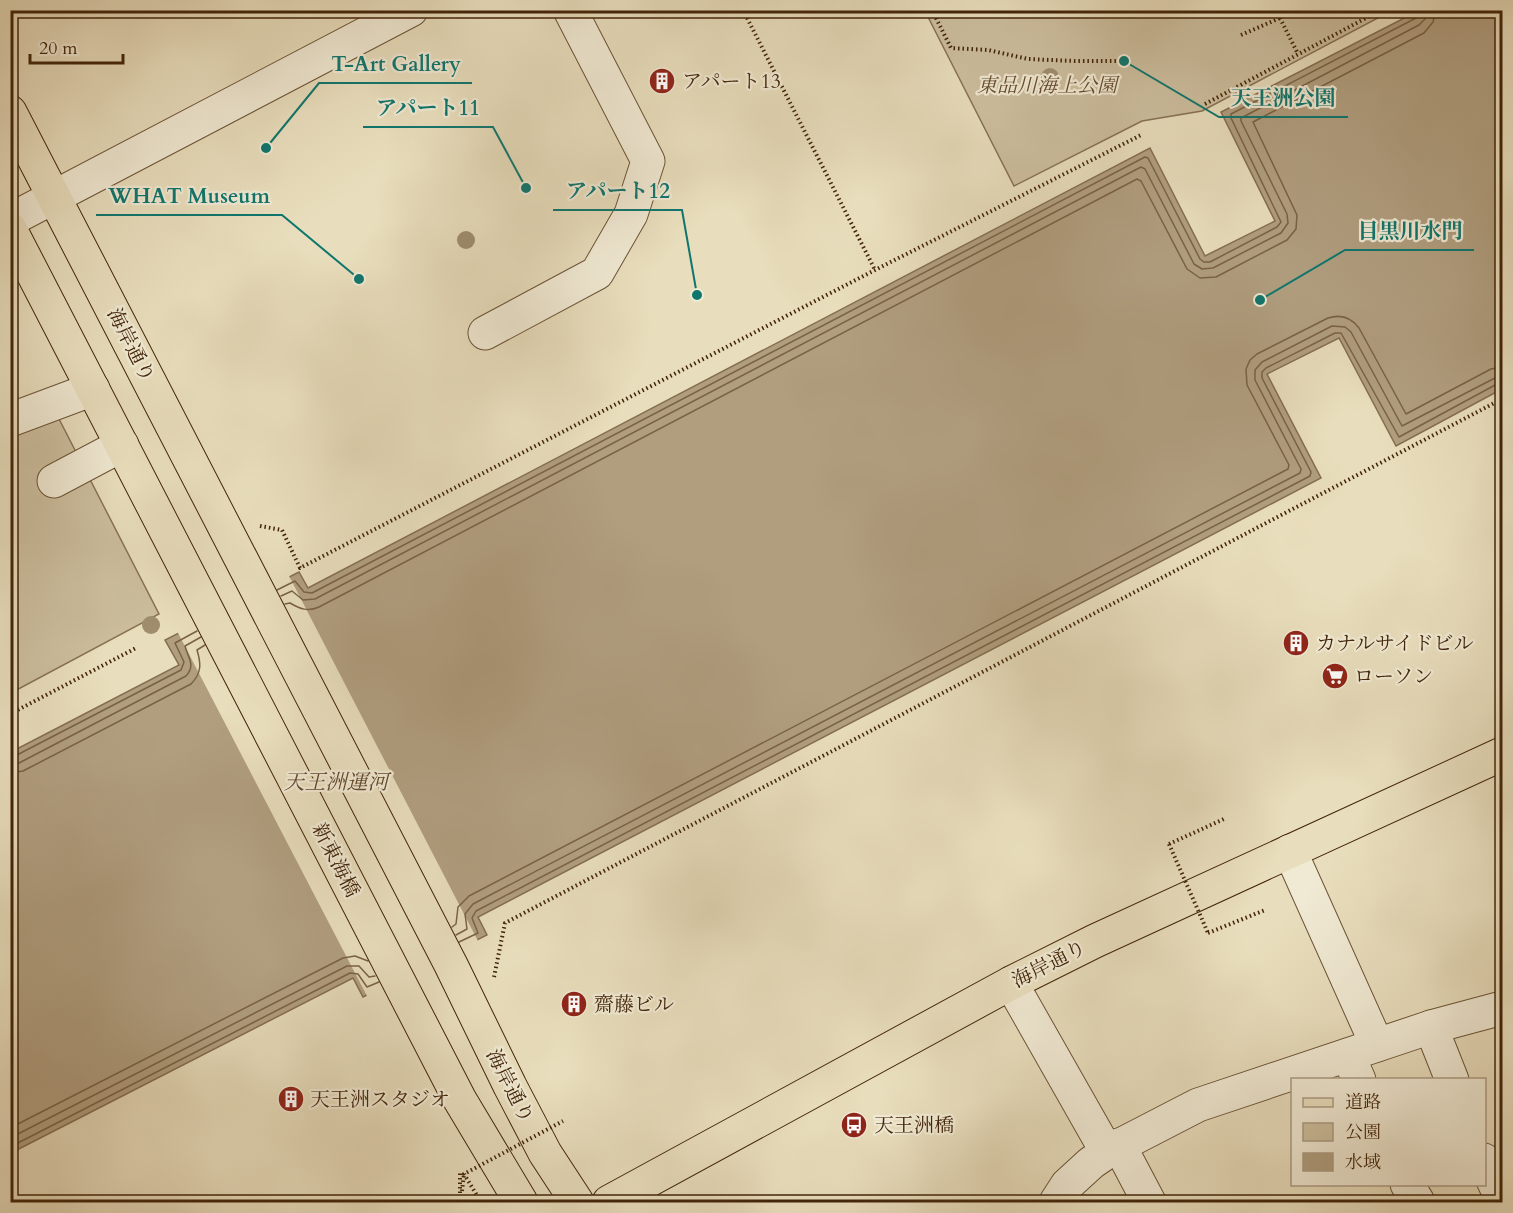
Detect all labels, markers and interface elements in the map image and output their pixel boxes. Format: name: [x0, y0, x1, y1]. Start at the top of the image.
scale bar: [30, 27, 123, 65]
text: 20 m: [39, 36, 78, 61]
callout: T-Art Gallery: [319, 44, 472, 83]
text: T-Art Gallery: [331, 50, 461, 79]
building icon: アパート13: [647, 66, 677, 96]
place label: アパート13: [682, 68, 781, 95]
park label: 東品川海上公園: [977, 72, 1120, 99]
callout: 天王洲公園: [1219, 78, 1348, 117]
text: 天王洲公園: [1231, 84, 1336, 113]
callout: アパート11: [363, 88, 493, 127]
text: アパート11: [376, 94, 480, 123]
callout: アパート12: [553, 171, 682, 210]
callout: WHAT Museum: [96, 176, 282, 215]
text: アパート12: [566, 177, 670, 206]
text: WHAT Museum: [107, 182, 271, 211]
callout: 目黒川水門: [1345, 211, 1474, 250]
text: 目黒川水門: [1358, 217, 1463, 246]
street label: 海岸通り: [101, 303, 161, 387]
building icon: カナルサイドビル: [1281, 628, 1311, 658]
place label: カナルサイドビル: [1316, 630, 1474, 657]
supermarket icon: ローソン: [1320, 661, 1350, 691]
place label: ローソン: [1354, 663, 1433, 690]
water label: 天王洲運河: [284, 768, 392, 797]
street label: 新東海橋: [306, 818, 366, 902]
street label: 海岸通り: [1007, 934, 1091, 994]
building icon: 齋藤ビル: [559, 989, 589, 1019]
place label: 齋藤ビル: [594, 991, 674, 1018]
street label: 海岸通り: [480, 1044, 540, 1128]
legend: [1291, 1078, 1486, 1186]
building icon: 天王洲スタジオ: [276, 1084, 306, 1114]
place label: 天王洲スタジオ: [310, 1086, 450, 1113]
text: 道路: [1345, 1090, 1381, 1115]
bus stop icon: 天王洲橋: [839, 1110, 869, 1140]
place label: 天王洲橋: [874, 1112, 954, 1139]
text: 公園: [1345, 1120, 1381, 1145]
text: 水域: [1345, 1150, 1381, 1175]

